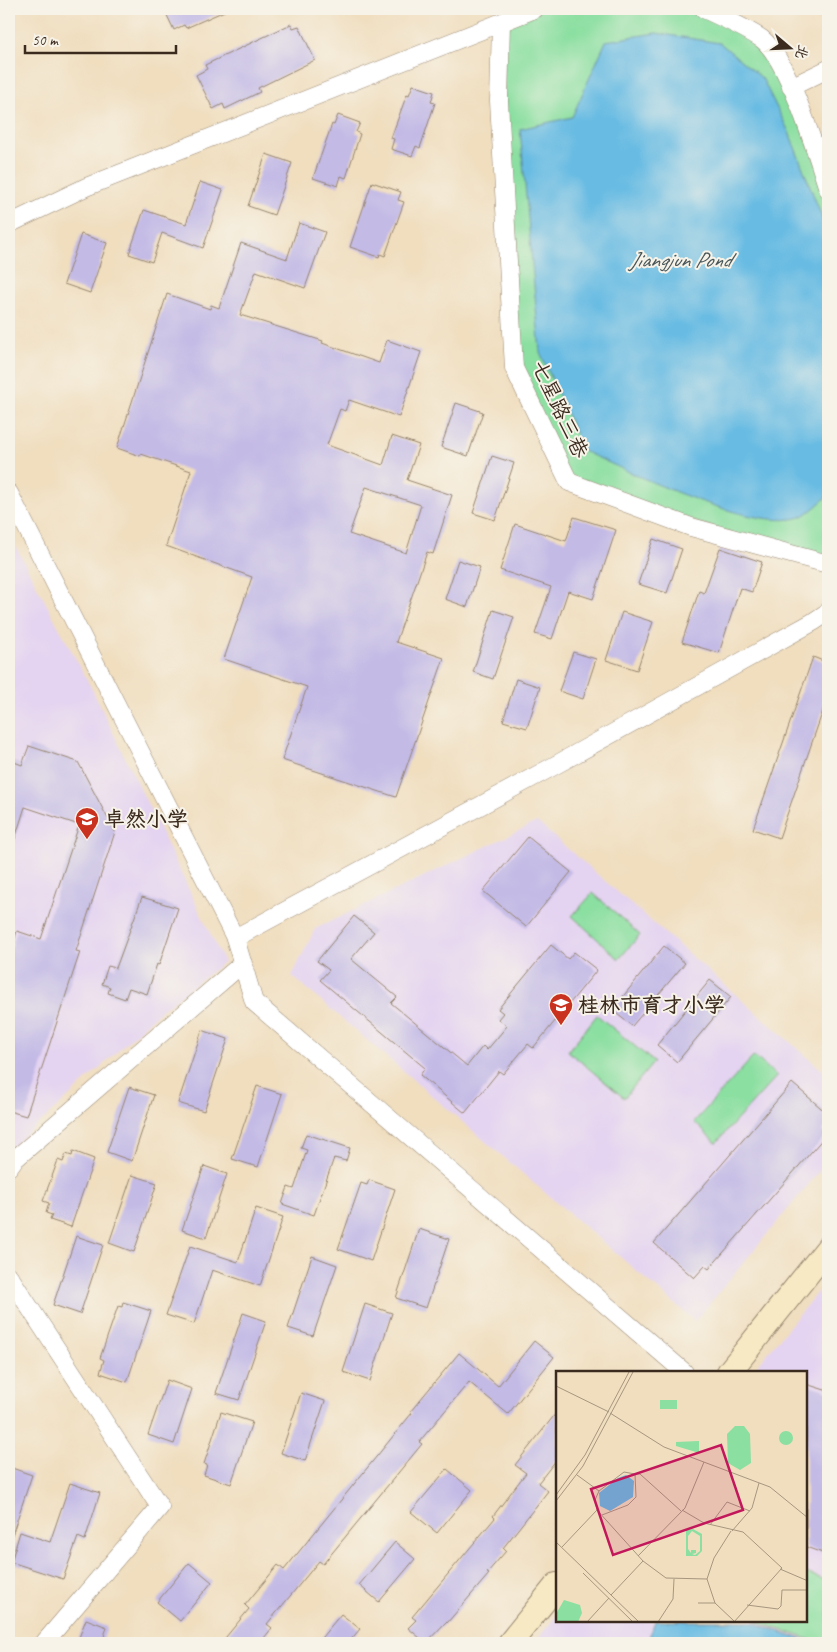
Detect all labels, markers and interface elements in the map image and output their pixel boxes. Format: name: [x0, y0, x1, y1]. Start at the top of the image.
scale bar: [25, 22, 176, 54]
north arrow: [764, 22, 814, 72]
text: 50 m: [32, 31, 59, 50]
text: 北: [792, 43, 812, 61]
water label: Jiangjun Pond: [627, 246, 737, 274]
street label: 七星路三巷: [526, 356, 594, 462]
school or university icon: 卓然小学: [74, 806, 100, 840]
place label: 卓然小学: [104, 806, 188, 832]
school or university icon: 桂林市育才小学: [548, 992, 574, 1026]
place label: 桂林市育才小学: [578, 992, 725, 1018]
inset map: [556, 1371, 807, 1622]

